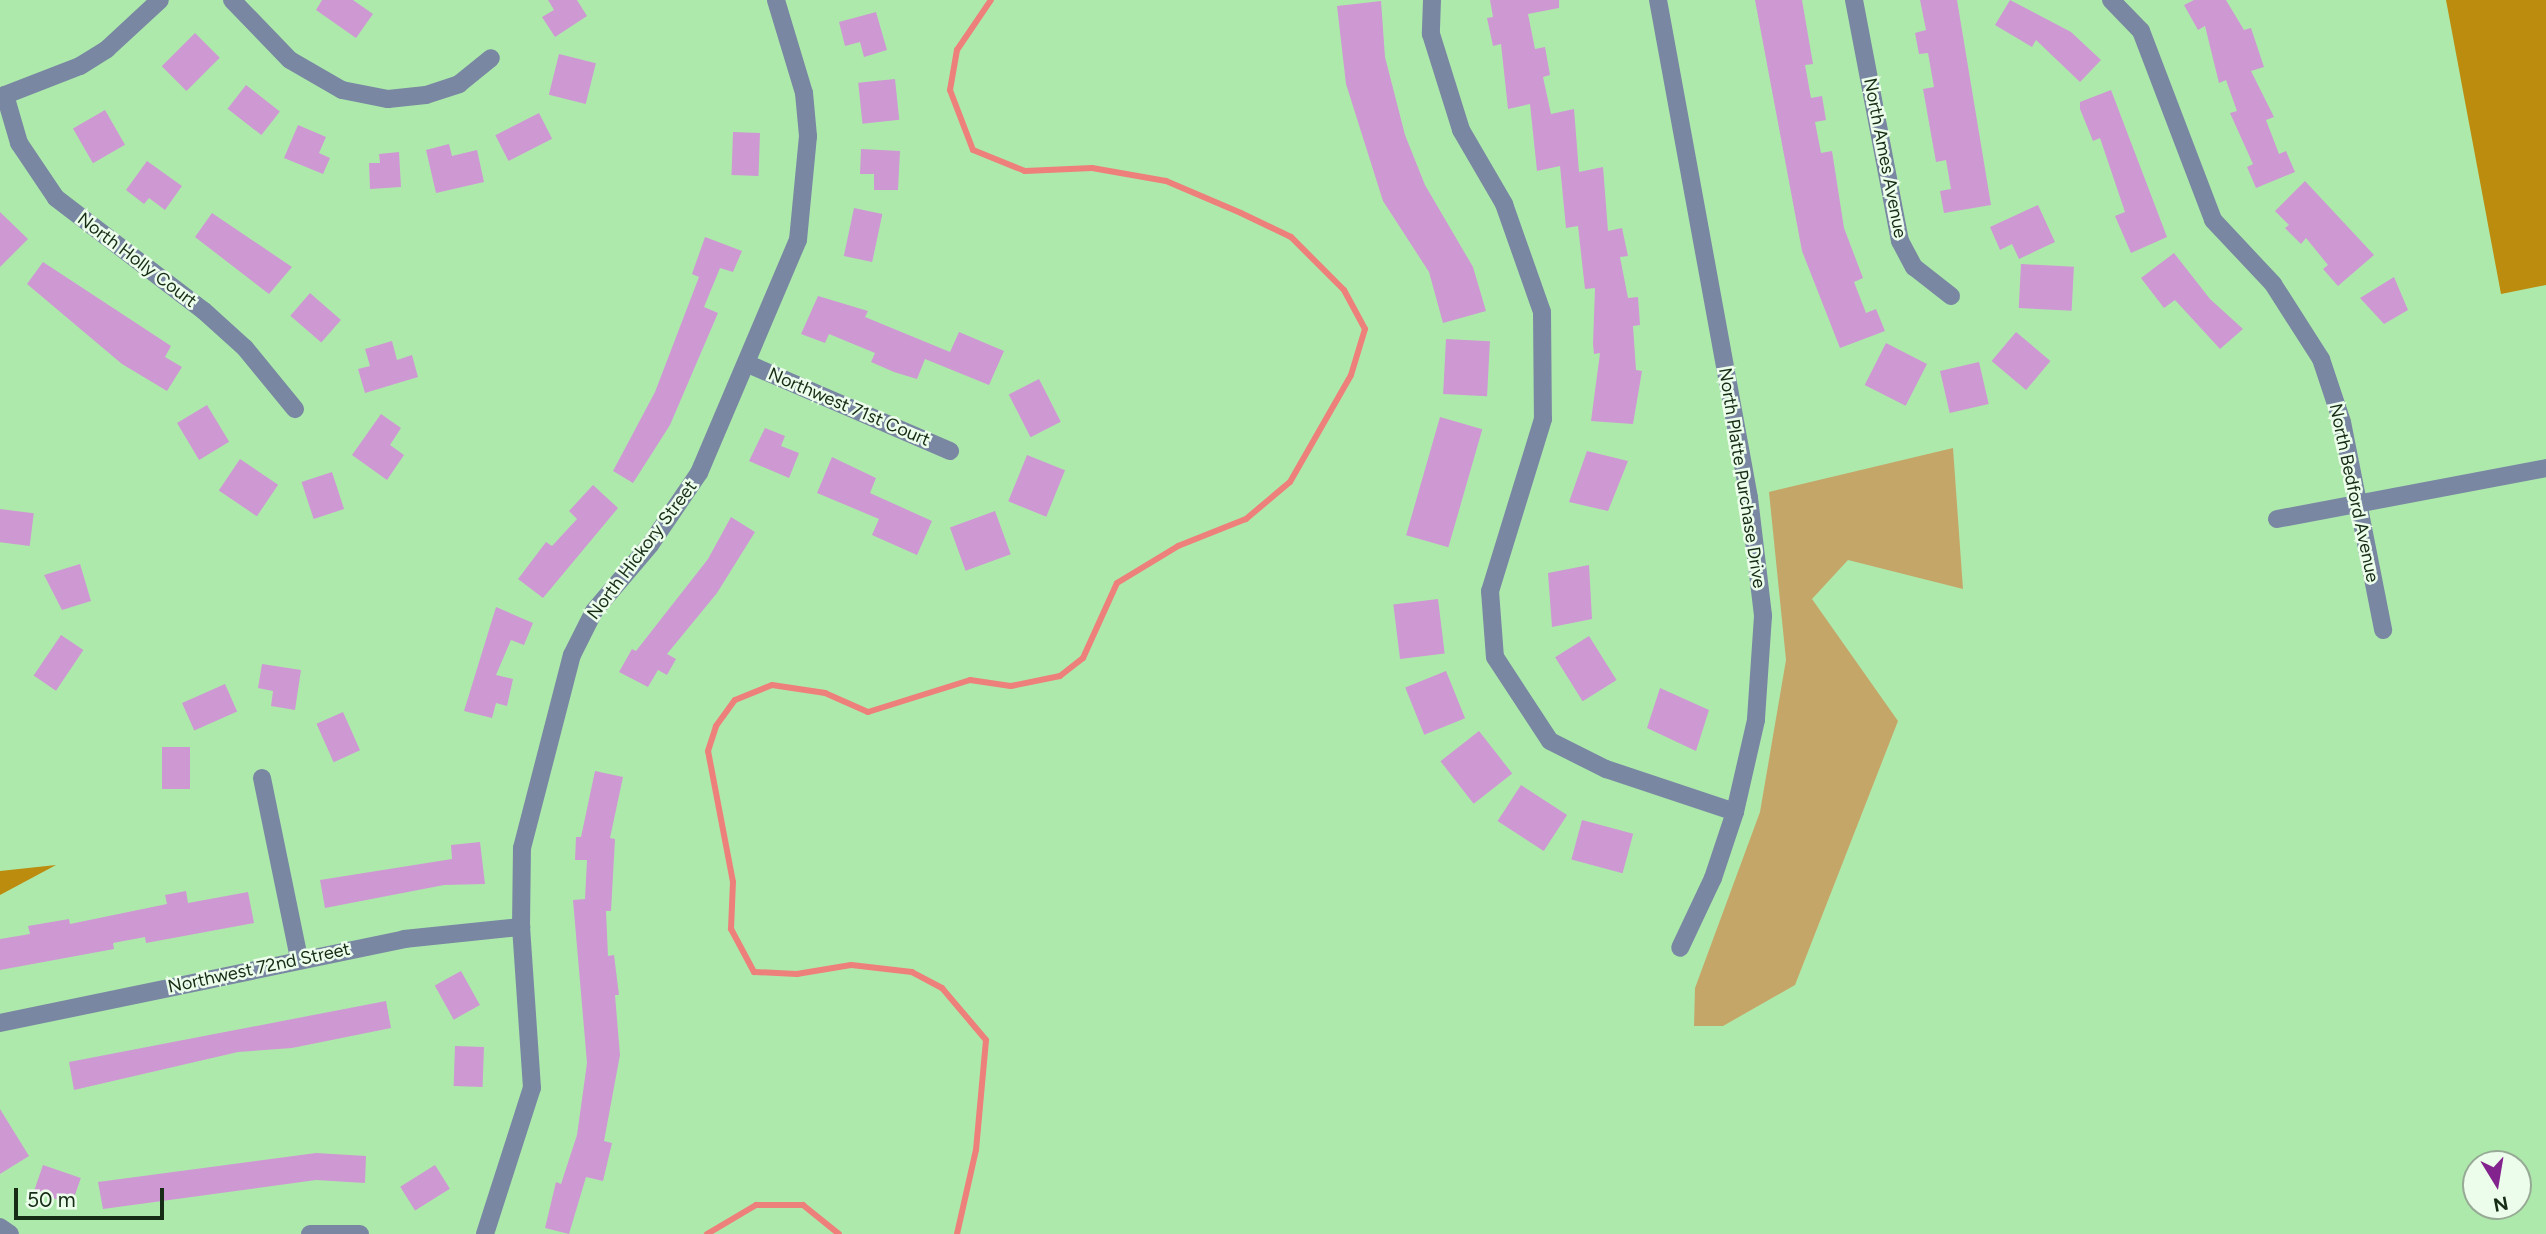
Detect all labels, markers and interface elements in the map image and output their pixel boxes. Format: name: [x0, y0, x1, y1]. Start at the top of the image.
street label: North Ames Avenue: [1859, 76, 1911, 240]
street label: North Holly Court: [73, 208, 201, 312]
street label: Northwest 71st Court: [765, 363, 933, 451]
street label: North Platte Purchase Drive: [1714, 366, 1770, 590]
street label: North Bedford Avenue: [2325, 402, 2383, 584]
street label: North Hickory Street: [583, 476, 701, 624]
street label: Northwest 72nd Street: [166, 938, 352, 998]
north arrow: [2462, 1150, 2532, 1220]
scale bar: [18, 1174, 168, 1218]
text: 50 m: [27, 1187, 76, 1212]
text: N: [2491, 1191, 2510, 1217]

